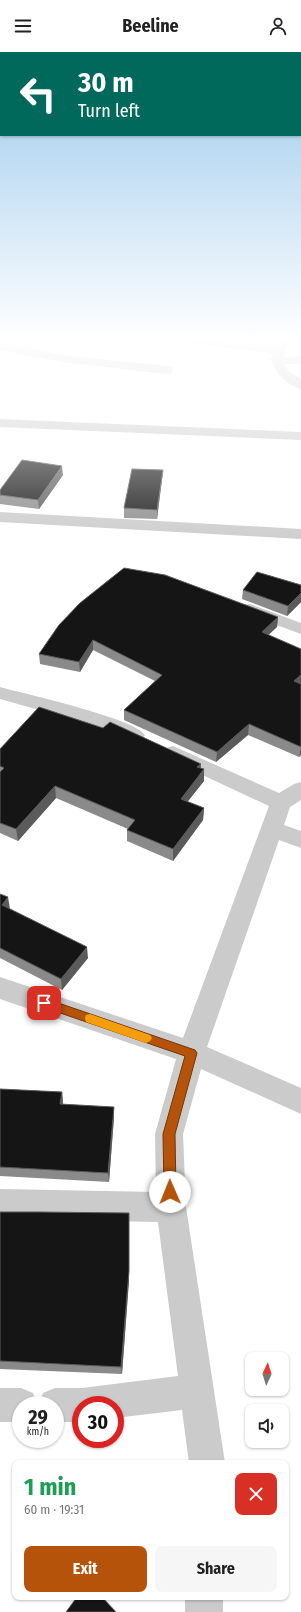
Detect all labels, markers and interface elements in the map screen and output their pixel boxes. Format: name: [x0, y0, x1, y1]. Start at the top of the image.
icon: menu: [12, 15, 34, 37]
text: Beeline: [122, 15, 179, 37]
icon: person: [267, 15, 289, 37]
text: 30 m: [78, 66, 134, 99]
icon: left: [12, 68, 64, 120]
text: Turn left: [78, 100, 140, 122]
pin: [27, 986, 61, 1020]
icon: arrive: [33, 992, 55, 1014]
position arrow: [149, 1171, 191, 1213]
north arrow: [245, 1352, 289, 1396]
map controls: [245, 1352, 289, 1448]
speed limit sign: 30: [72, 1396, 124, 1448]
button: sound: [245, 1404, 289, 1448]
text: 29: [28, 1405, 48, 1429]
text: km/h: [27, 1426, 49, 1438]
text: 1 min: [24, 1473, 76, 1501]
button: close: [235, 1473, 277, 1515]
text: 60 m · 19:31: [24, 1502, 84, 1517]
button: Exit: [24, 1546, 147, 1592]
button: Share: [155, 1546, 277, 1592]

